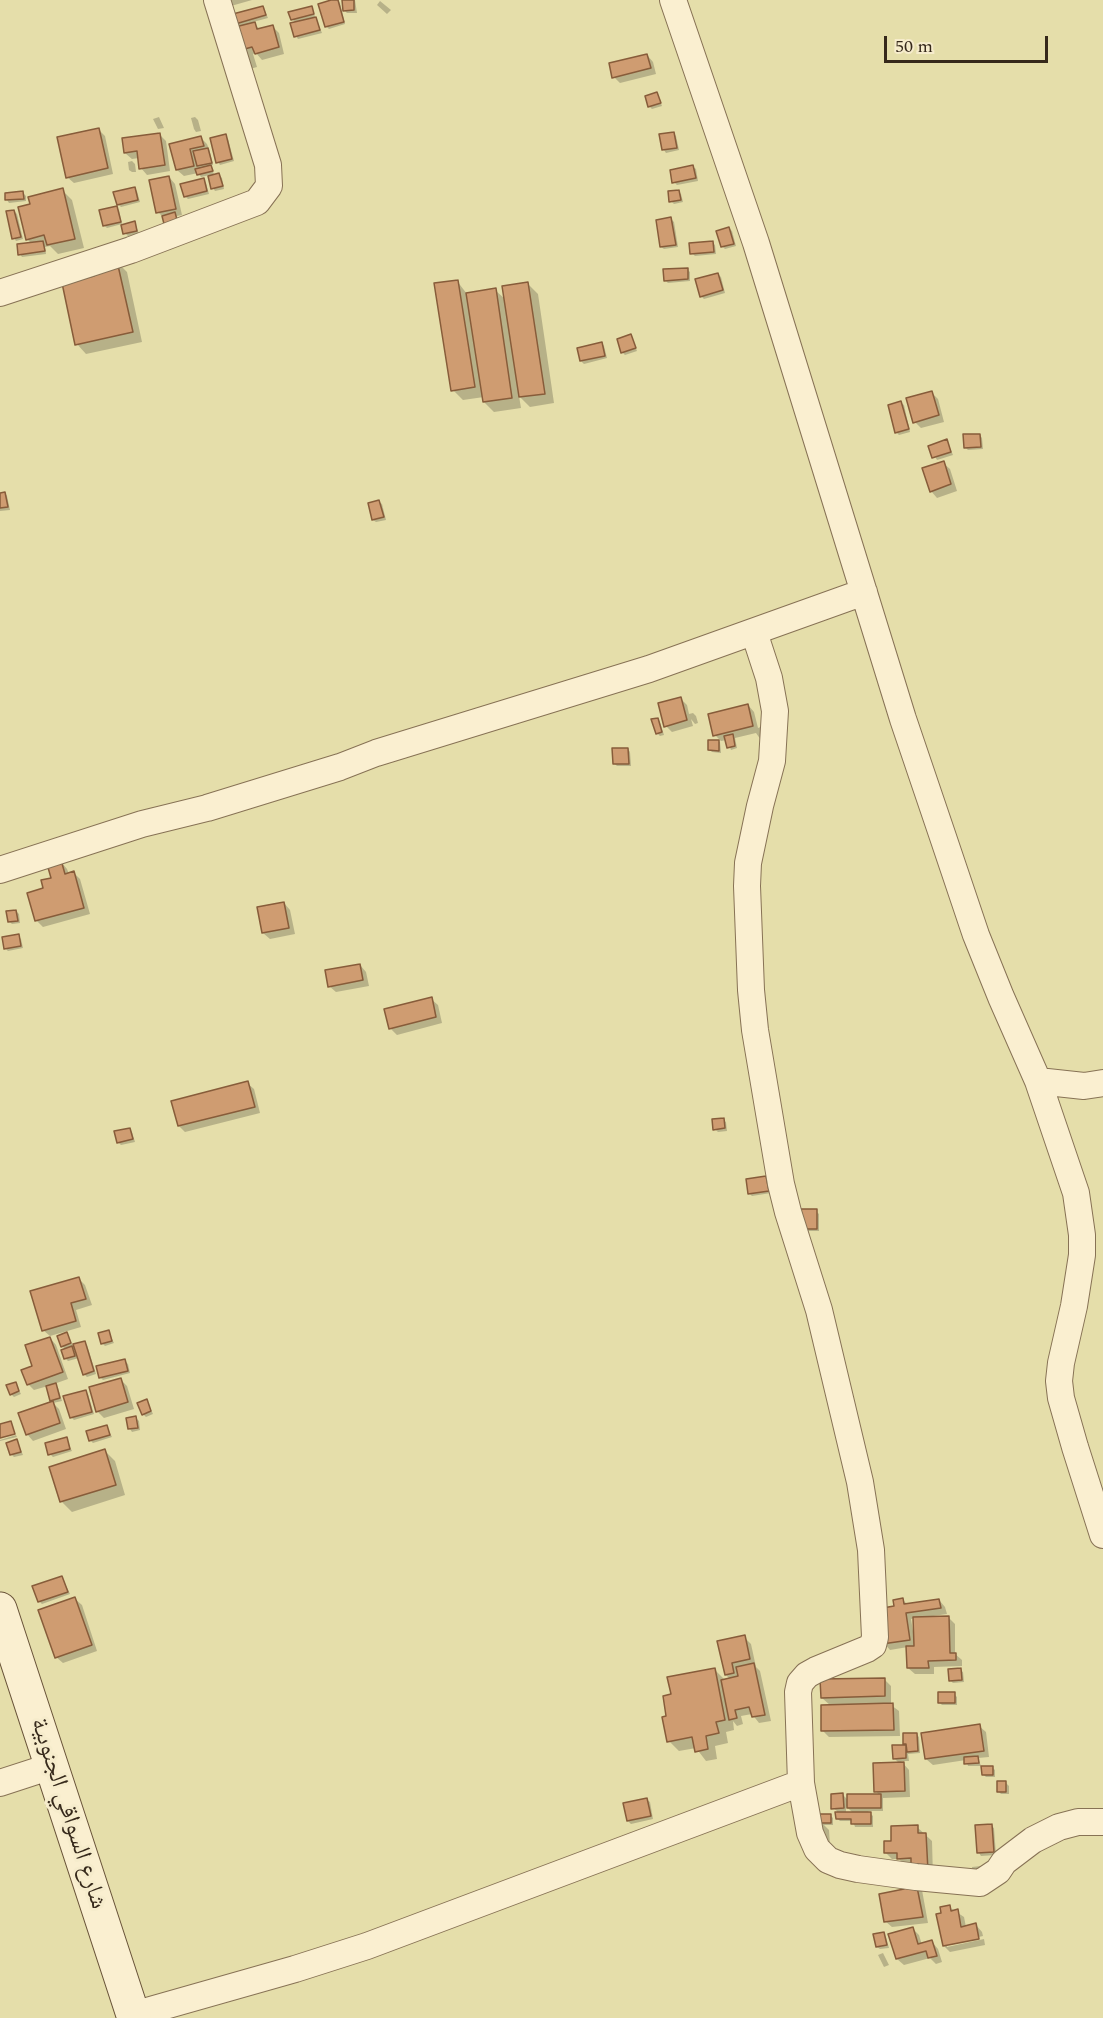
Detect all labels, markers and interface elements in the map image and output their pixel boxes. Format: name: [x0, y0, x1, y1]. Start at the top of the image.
scale bar: [887, 24, 1050, 62]
text: 50 m: [895, 33, 933, 60]
street label: شارع السواقي الجنوبية: [23, 1715, 111, 1913]

